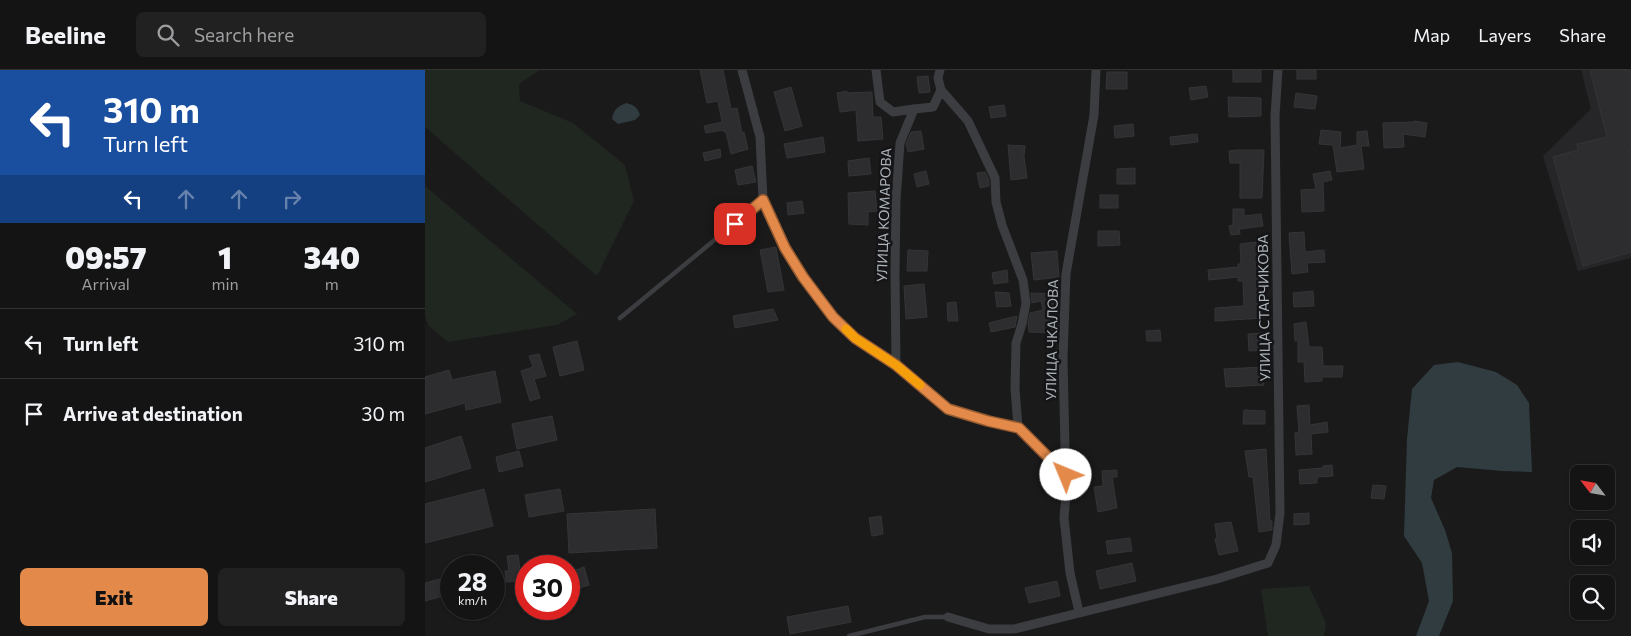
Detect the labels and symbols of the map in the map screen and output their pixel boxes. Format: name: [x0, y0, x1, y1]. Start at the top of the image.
street label: УЛИЦА КОМАРОВА: [873, 147, 894, 282]
pin: [714, 203, 756, 245]
street label: УЛИЦА СТАРЧИКОВА: [1254, 234, 1273, 382]
street label: УЛИЦА ЧКАЛОВА: [1042, 279, 1061, 401]
position arrow: [1039, 448, 1091, 500]
north arrow: [1570, 465, 1615, 510]
speed limit sign: 30: [515, 555, 580, 620]

